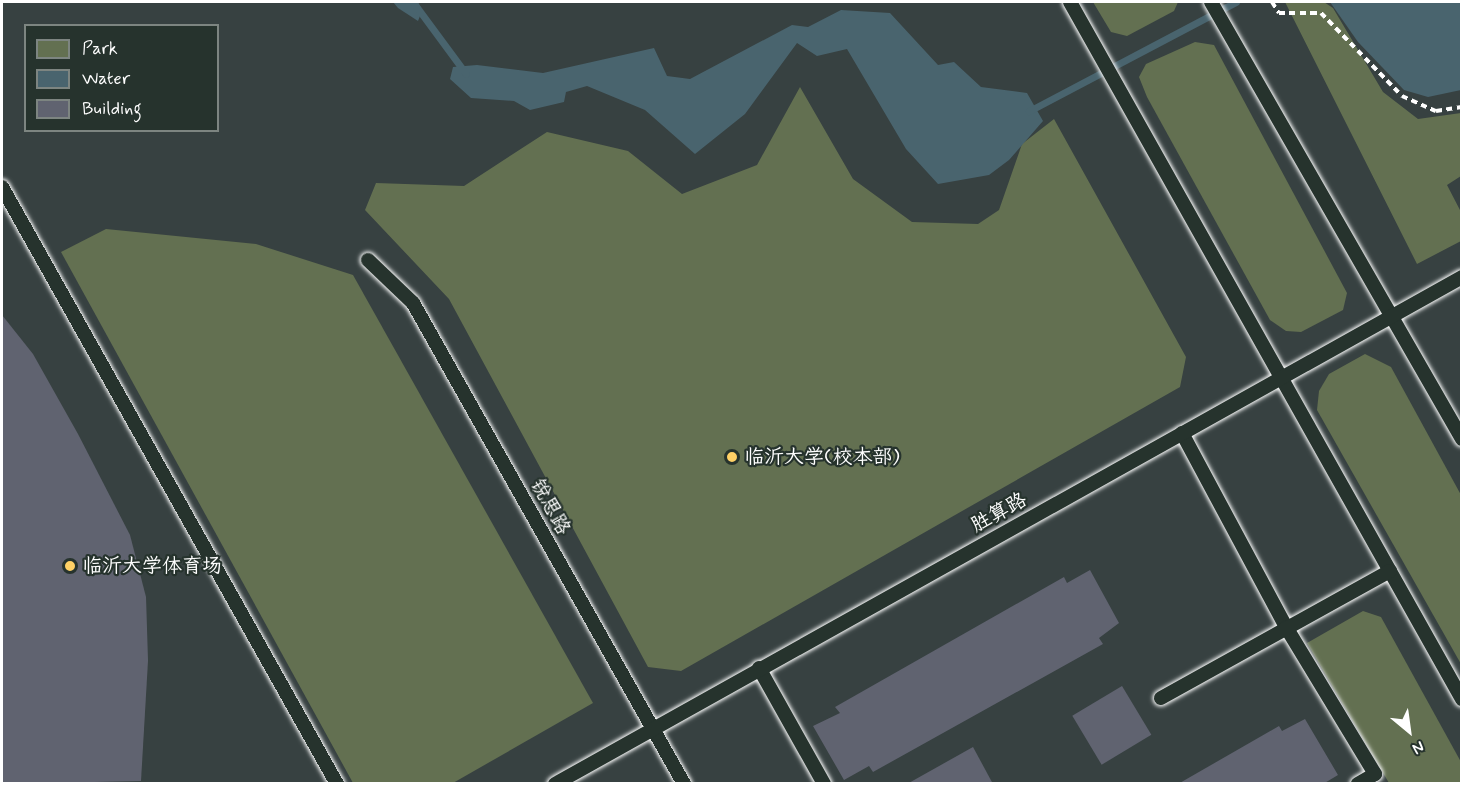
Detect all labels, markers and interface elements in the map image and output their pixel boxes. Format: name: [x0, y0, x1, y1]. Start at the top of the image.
legend: [24, 24, 219, 132]
text: Park: [82, 37, 118, 61]
text: Water: [82, 67, 130, 91]
text: Building: [82, 97, 142, 121]
place label: 临沂大学(校本部): [744, 445, 900, 469]
marker: 临沂大学(校本部): [725, 450, 739, 464]
street label: 锐思路: [525, 475, 575, 539]
street label: 胜算路: [967, 488, 1031, 538]
place label: 临沂大学体育场: [82, 554, 222, 578]
marker: 临沂大学体育场: [63, 559, 77, 573]
north arrow: [1379, 701, 1439, 761]
text: N: [1408, 735, 1428, 759]

